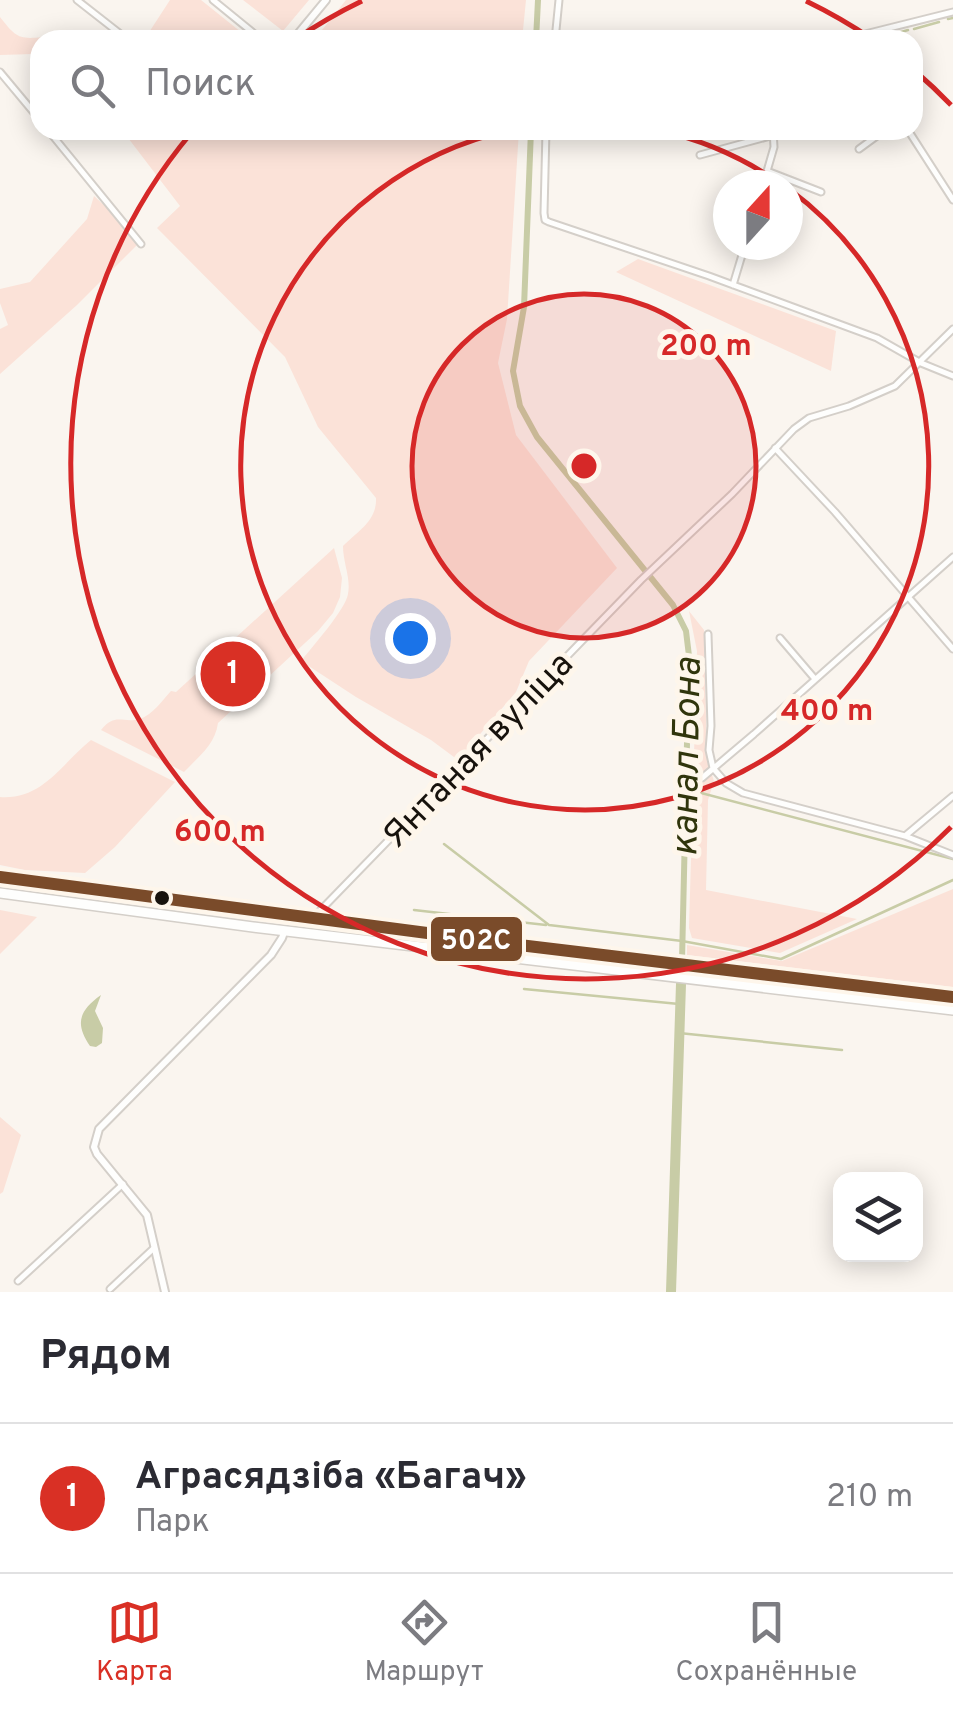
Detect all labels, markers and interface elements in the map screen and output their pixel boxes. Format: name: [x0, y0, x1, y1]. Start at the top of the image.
search box: [30, 30, 923, 140]
icon: search: [65, 58, 120, 113]
text: Поиск: [145, 61, 256, 110]
north arrow: [713, 170, 803, 260]
text: 200 m: [660, 329, 752, 366]
centre of rings: [566, 448, 602, 484]
your location: [385, 613, 436, 664]
pin: 1: [200, 636, 266, 712]
street label: Янтаная вуліца: [374, 644, 584, 858]
water label: канал Бона: [662, 657, 715, 857]
text: 400 m: [781, 694, 873, 731]
text: 600 m: [174, 815, 266, 852]
unlabelled marker: [152, 888, 172, 908]
line badge: 502С: [429, 915, 524, 963]
text: 502С: [441, 924, 511, 960]
map controls: [833, 1172, 923, 1262]
button: layers: [833, 1172, 923, 1262]
text: Рядом: [40, 1331, 172, 1384]
text: Аграсядзіба «Багач»: [135, 1454, 527, 1503]
text: 1: [66, 1478, 79, 1518]
text: 210 m: [826, 1478, 913, 1518]
text: Парк: [135, 1503, 210, 1543]
tab: Карта: [96, 1595, 173, 1691]
tab: Маршрут: [364, 1595, 484, 1691]
tab: Сохранённые: [675, 1595, 857, 1691]

